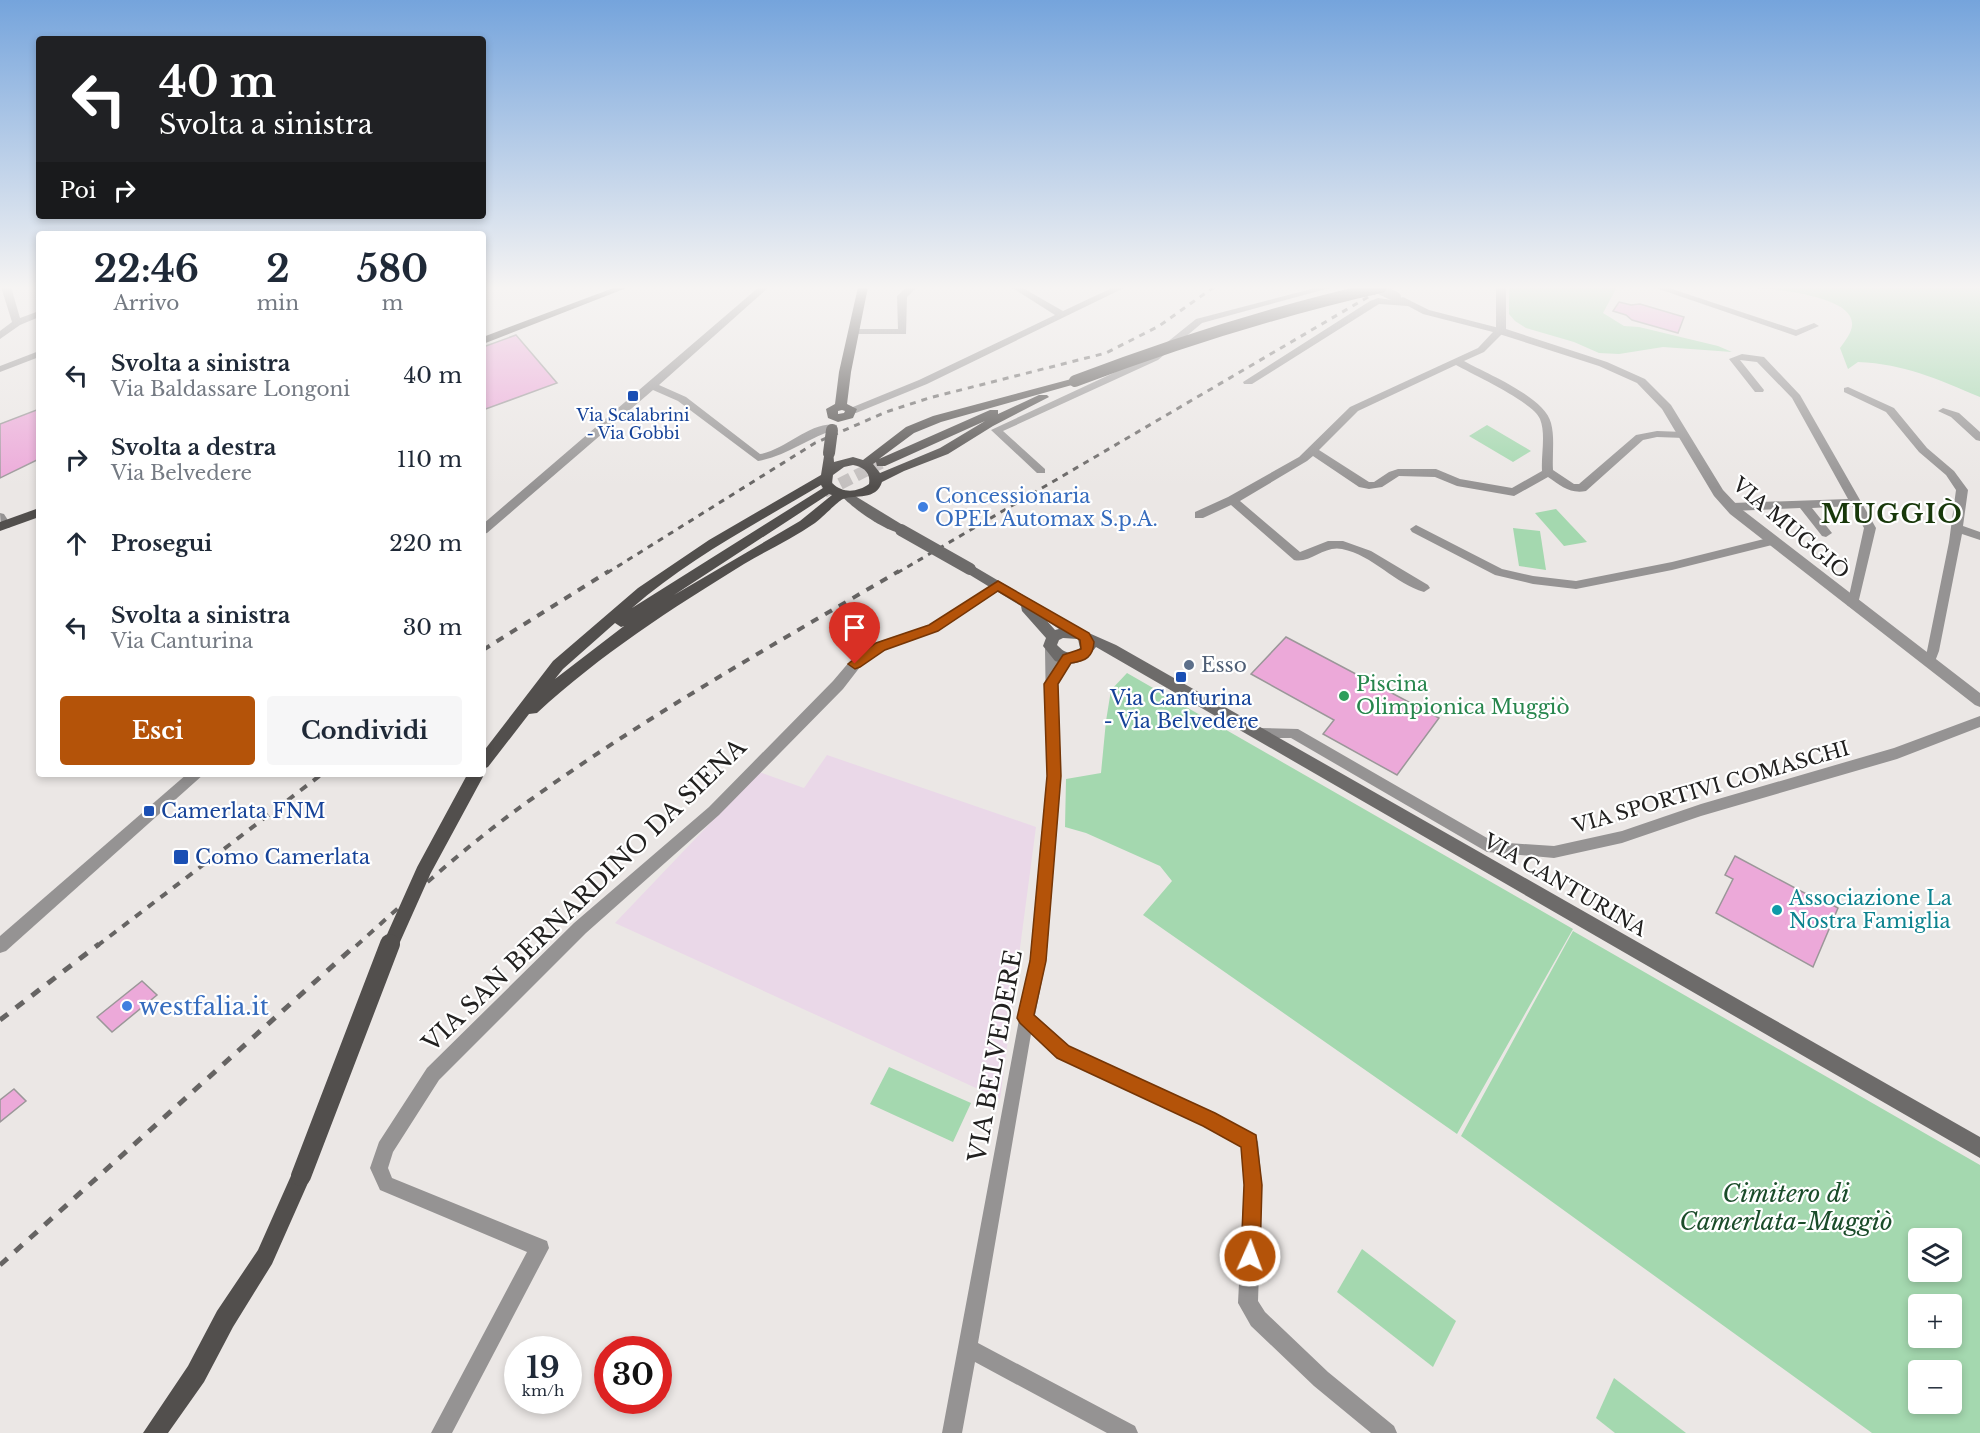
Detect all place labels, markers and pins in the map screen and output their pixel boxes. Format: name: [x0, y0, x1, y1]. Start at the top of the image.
marker: Via Scalabrini - Via Gobbi: [626, 389, 640, 403]
place label: Via Scalabrini - Via Gobbi: [576, 405, 690, 443]
place label: Concessionaria OPEL Automax S.p.A.: [935, 484, 1158, 531]
marker: Concessionaria OPEL Automax S.p.A.: [916, 500, 930, 514]
pin: [829, 602, 880, 664]
place label: Esso: [1201, 653, 1247, 677]
marker: Esso: [1182, 658, 1196, 672]
marker: Via Canturina - Via Belvedere: [1174, 670, 1188, 684]
place label: Piscina Olimpionica Muggiò: [1356, 672, 1570, 719]
place label: Via Canturina - Via Belvedere: [1103, 686, 1259, 733]
marker: Piscina Olimpionica Muggiò: [1337, 689, 1351, 703]
place label: Camerlata FNM: [161, 799, 326, 823]
marker: Camerlata FNM: [142, 804, 156, 818]
place label: Como Camerlata: [195, 845, 371, 869]
marker: Como Camerlata: [172, 848, 190, 866]
place label: Associazione La Nostra Famiglia: [1788, 886, 1953, 933]
marker: Associazione La Nostra Famiglia: [1770, 903, 1784, 917]
place label: westfalia.it: [139, 992, 269, 1021]
marker: westfalia.it: [120, 999, 134, 1013]

